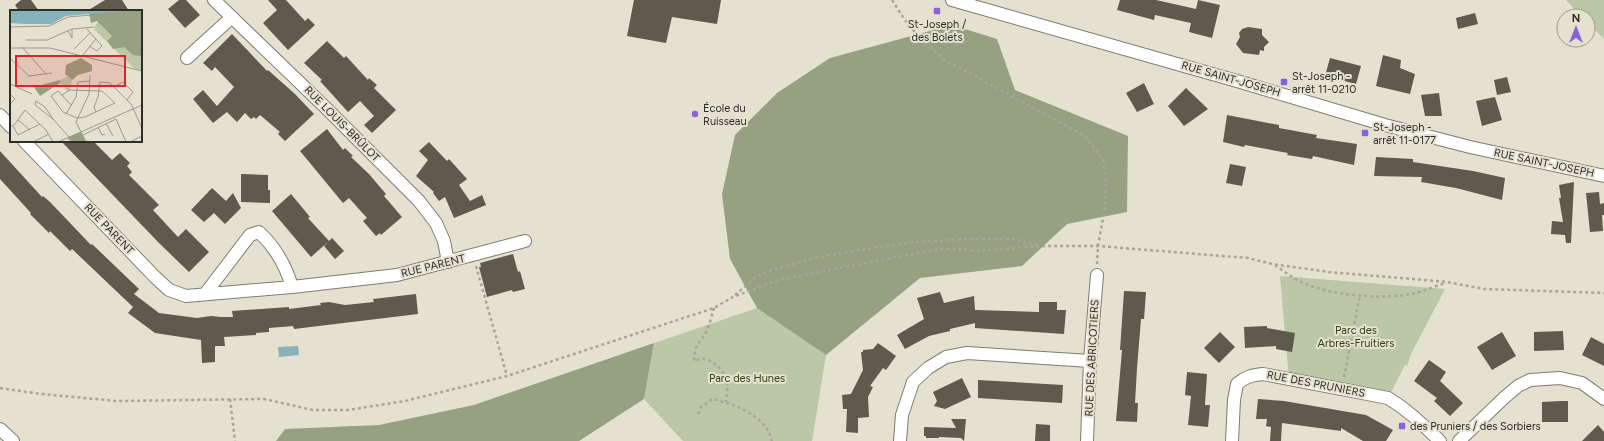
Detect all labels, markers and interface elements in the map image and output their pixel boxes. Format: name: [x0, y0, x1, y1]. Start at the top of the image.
marker: St-Joseph / des Bolets: [932, 6, 942, 16]
north arrow: [1556, 8, 1596, 48]
inset map: [10, 10, 142, 142]
text: N: [1572, 12, 1580, 25]
place label: St-Joseph / des Bolets: [908, 18, 967, 44]
street label: RUE SAINT-JOSEPH: [1180, 59, 1282, 99]
place label: St-Joseph - arrêt 11-0210: [1292, 70, 1356, 96]
marker: St-Joseph - arrêt 11-0210: [1279, 77, 1289, 87]
street label: RUE LOUIS-BRÛLOT: [302, 83, 383, 164]
place label: École du Ruisseau: [703, 102, 747, 128]
marker: École du Ruisseau: [690, 109, 700, 119]
place label: St-Joseph - arrêt 11-0177: [1373, 121, 1436, 147]
marker: St-Joseph - arrêt 11-0177: [1360, 128, 1370, 138]
street label: RUE SAINT-JOSEPH: [1493, 146, 1595, 180]
street label: RUE PARENT: [82, 201, 136, 257]
street label: RUE PARENT: [400, 252, 466, 280]
street label: RUE DES ABRICOTIERS: [1082, 299, 1102, 417]
park label: Parc des Arbres-Fruitiers: [1318, 324, 1394, 350]
street label: RUE DES PRUNIERS: [1266, 368, 1367, 400]
park label: Parc des Hunes: [709, 372, 785, 385]
place label: des Pruniers / des Sorbiers: [1410, 420, 1541, 433]
marker: des Pruniers / des Sorbiers: [1397, 421, 1407, 431]

